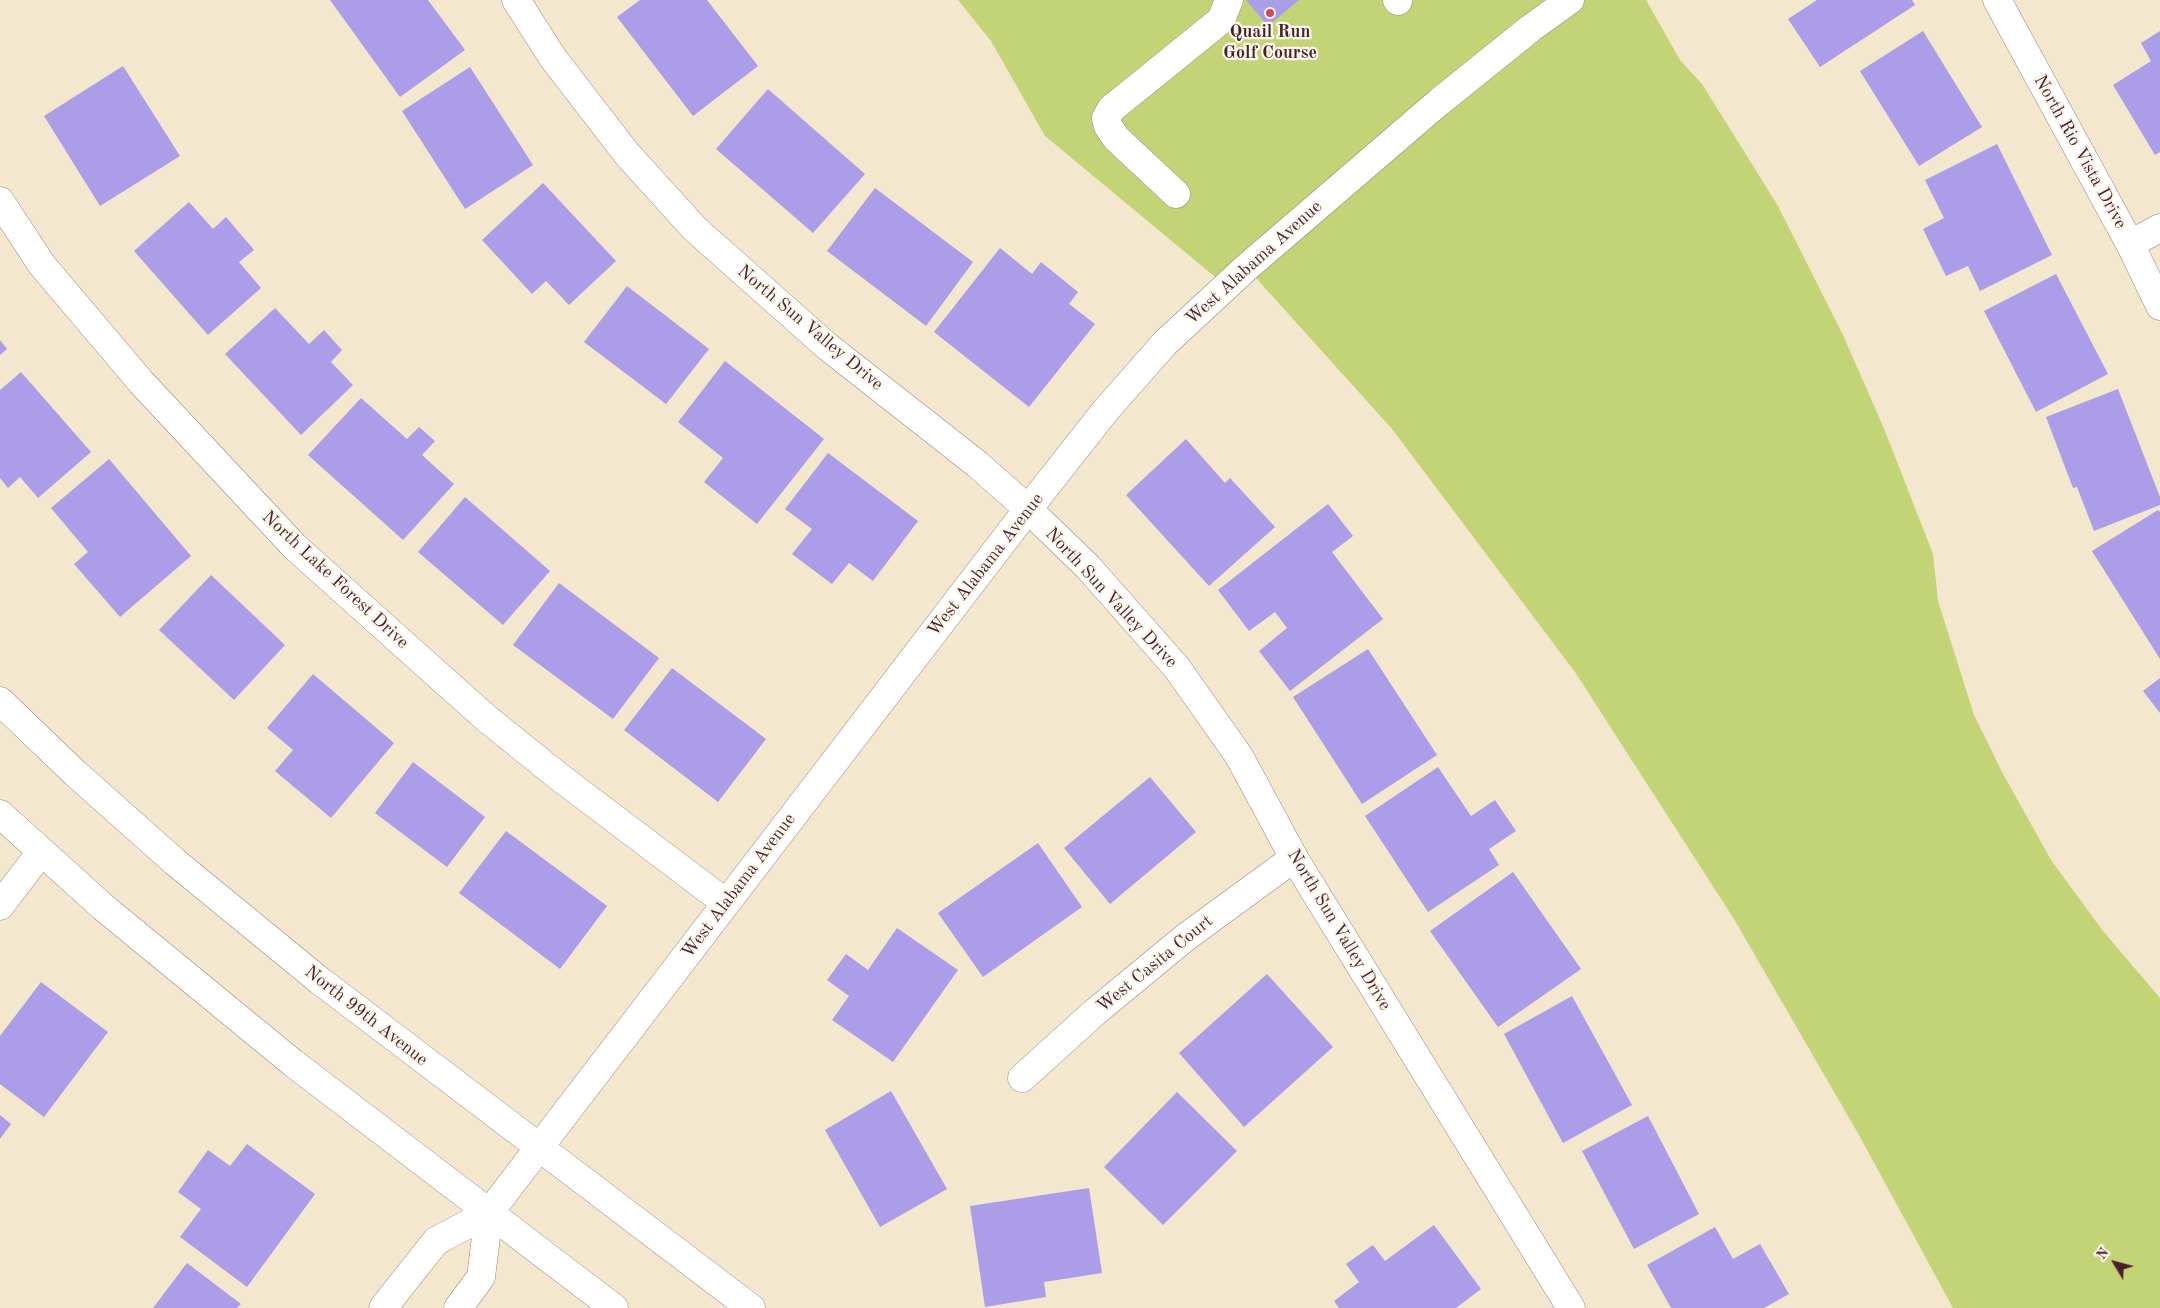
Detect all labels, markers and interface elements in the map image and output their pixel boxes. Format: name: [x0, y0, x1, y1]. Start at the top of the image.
marker: Quail Run Golf Course: [1264, 7, 1276, 19]
place label: Quail Run Golf Course: [1223, 21, 1317, 64]
street label: North Rio Vista Drive: [2029, 71, 2131, 233]
street label: West Alabama Avenue: [1181, 196, 1327, 330]
street label: North Sun Valley Drive: [733, 261, 887, 395]
street label: West Alabama Avenue: [923, 489, 1049, 641]
street label: North Lake Forest Drive: [257, 506, 413, 654]
street label: North Sun Valley Drive: [1040, 523, 1182, 673]
street label: West Alabama Avenue: [677, 809, 801, 963]
street label: North Sun Valley Drive: [1282, 846, 1396, 1014]
street label: West Casita Court: [1093, 911, 1217, 1017]
street label: North 99th Avenue: [300, 961, 432, 1071]
north arrow: [2090, 1238, 2140, 1288]
text: N: [2094, 1245, 2112, 1262]

